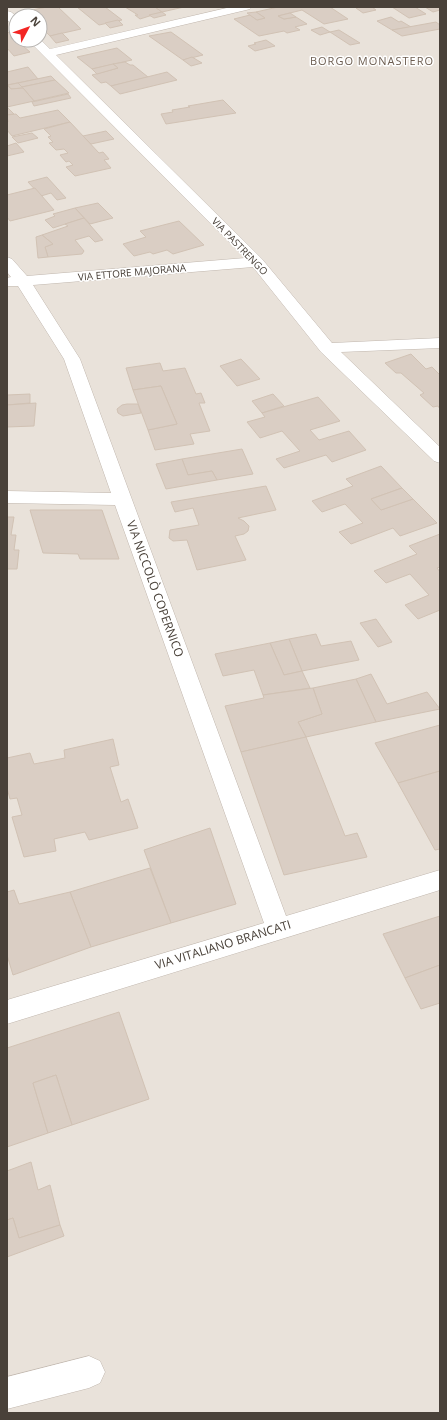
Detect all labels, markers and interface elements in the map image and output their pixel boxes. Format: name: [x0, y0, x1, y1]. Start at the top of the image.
north arrow: [8, 8, 48, 48]
text: N: [27, 13, 45, 29]
district label: BORGO MONASTERO: [310, 53, 434, 68]
street label: VIA PASTRENGO: [209, 214, 271, 278]
street label: VIA ETTORE MAJORANA: [77, 260, 187, 284]
street label: VIA NICCOLÒ COPERNICO: [123, 518, 188, 660]
street label: VIA VITALIANO BRANCATI: [153, 916, 293, 973]

